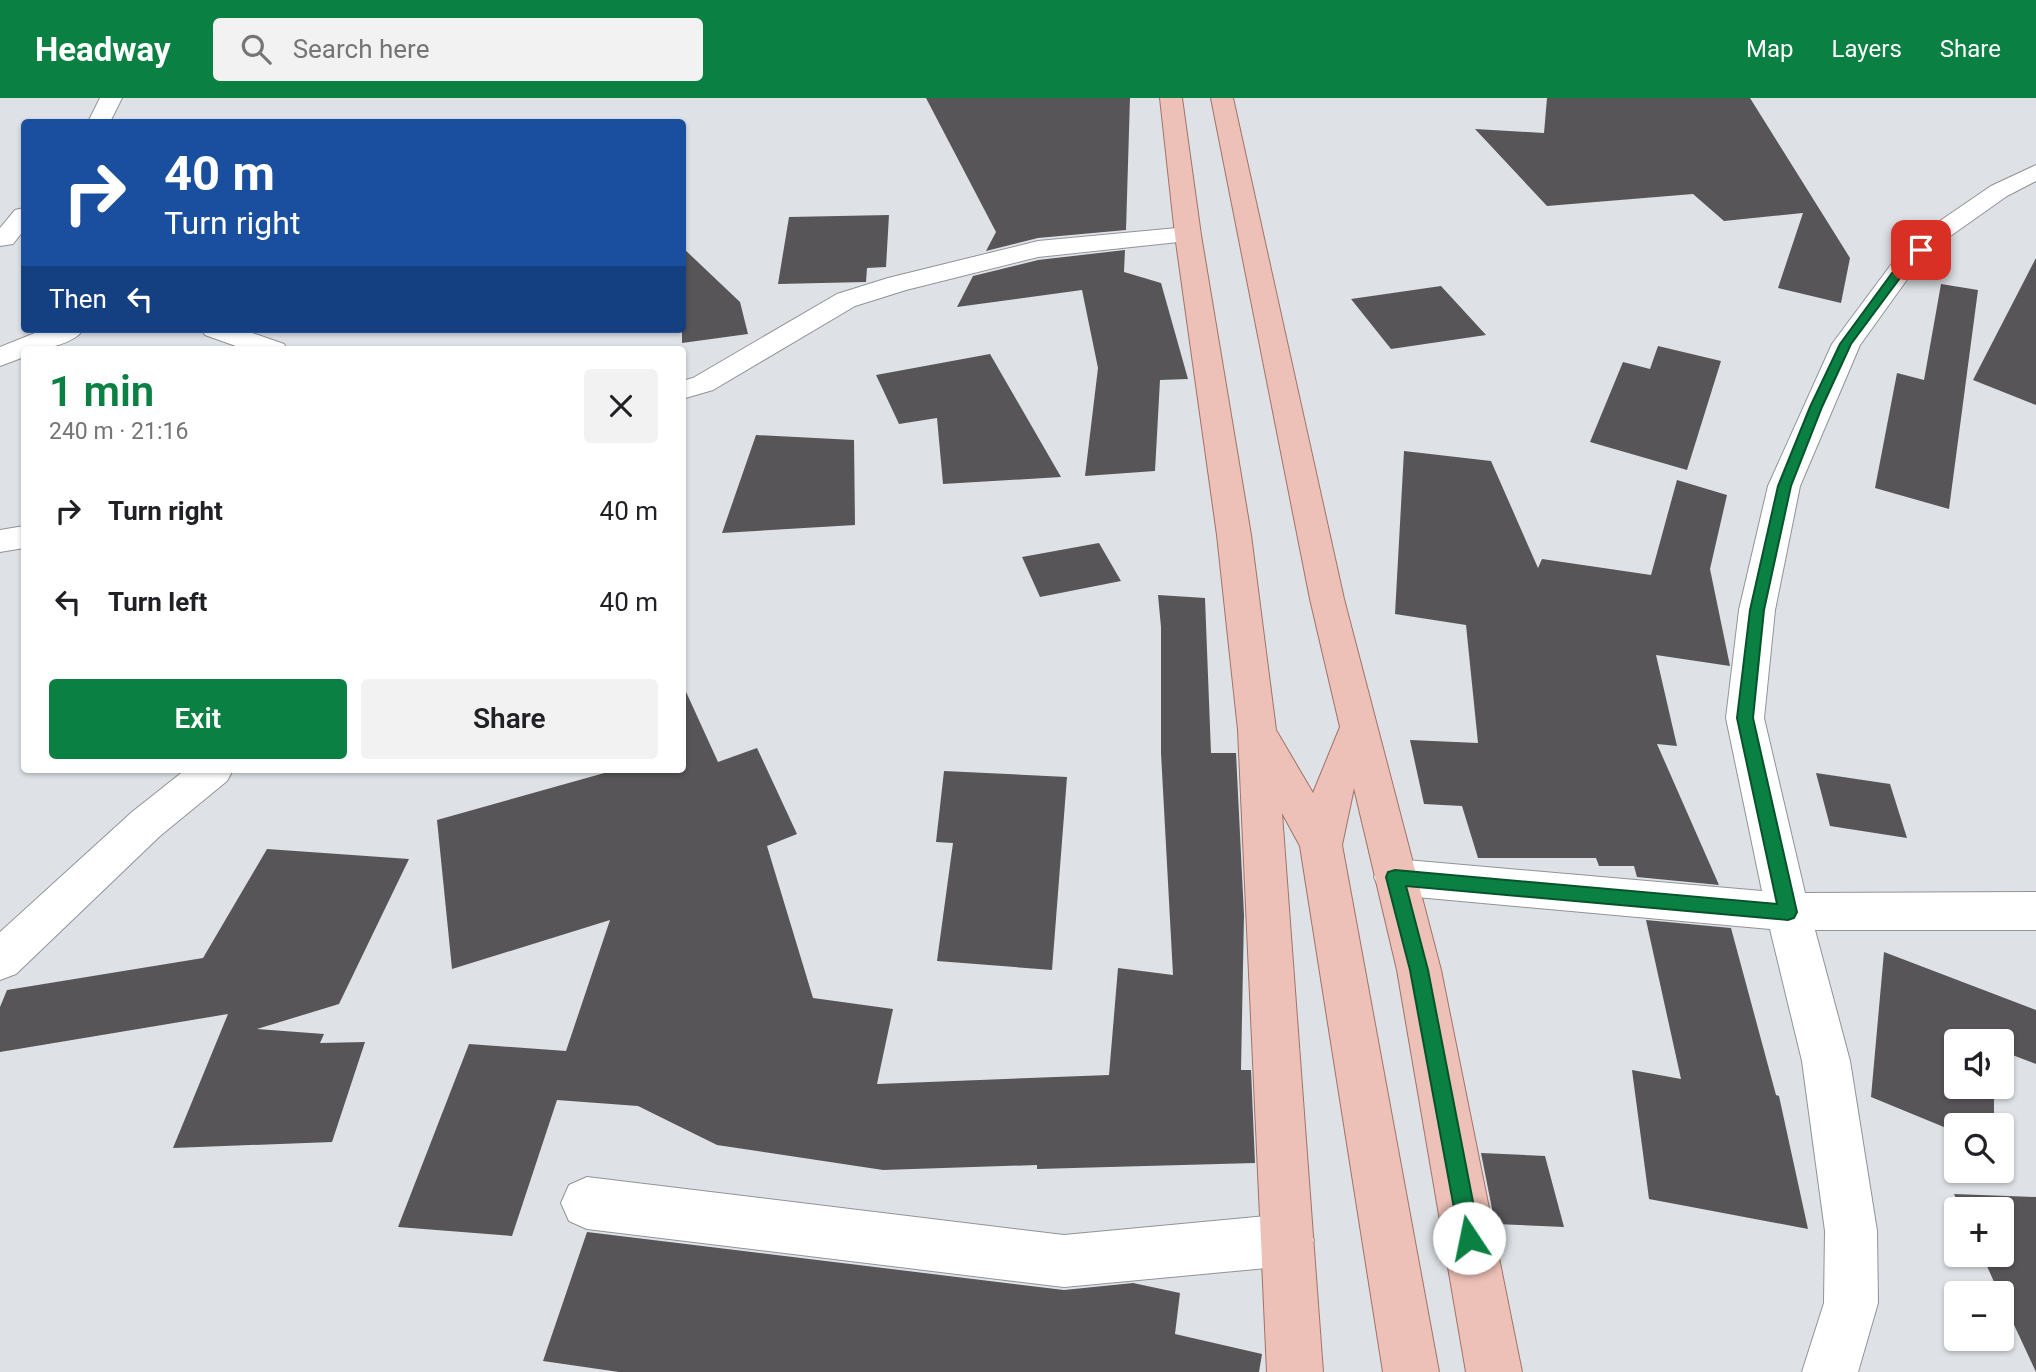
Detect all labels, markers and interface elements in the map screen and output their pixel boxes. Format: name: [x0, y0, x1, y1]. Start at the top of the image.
search box: [213, 18, 703, 81]
text: Headway: [35, 30, 171, 69]
icon: search: [237, 30, 275, 68]
text: Search here: [293, 34, 429, 64]
text: Map: [1746, 35, 1794, 63]
text: Layers: [1832, 35, 1902, 63]
text: Share: [1940, 35, 2001, 63]
text: 40 m: [164, 145, 275, 202]
icon: right: [49, 147, 140, 238]
text: Turn right: [164, 204, 300, 242]
pin: [1891, 220, 1951, 280]
icon: arrive: [1902, 231, 1940, 269]
icon: left: [121, 280, 159, 318]
text: Then: [49, 284, 107, 314]
text: 1 min: [49, 367, 154, 416]
button: close: [584, 369, 658, 443]
text: 240 m · 21:16: [49, 418, 188, 445]
icon: right: [49, 492, 87, 530]
text: Turn right: [108, 496, 223, 526]
text: 40 m: [600, 496, 658, 526]
icon: left: [49, 583, 87, 621]
text: Turn left: [108, 587, 207, 617]
text: 40 m: [600, 587, 658, 617]
button: Exit: [49, 679, 347, 759]
button: Share: [361, 679, 658, 759]
map controls: [1944, 1029, 2014, 1351]
button: sound: [1944, 1029, 2014, 1099]
button: search: [1944, 1113, 2014, 1183]
button: +: [1944, 1197, 2014, 1267]
position arrow: [1432, 1201, 1506, 1275]
button: −: [1944, 1281, 2014, 1351]

